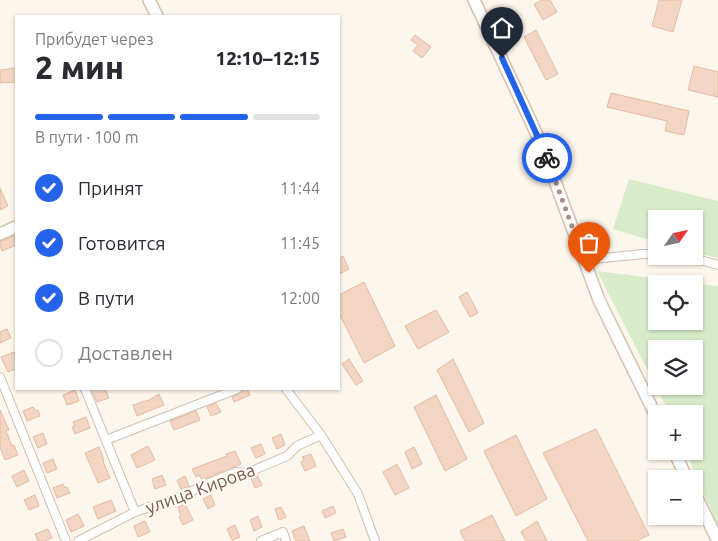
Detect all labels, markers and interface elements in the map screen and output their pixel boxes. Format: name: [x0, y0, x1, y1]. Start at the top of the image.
pin: [481, 7, 523, 58]
icon: home: [488, 14, 516, 42]
text: Прибудет через: [35, 30, 154, 48]
text: 12:10–12:15: [215, 47, 320, 69]
text: 2 мин: [35, 49, 124, 85]
text: В пути · 100 m: [35, 128, 138, 146]
courier: [522, 133, 572, 183]
icon: bike: [533, 144, 561, 172]
icon: check: [35, 174, 63, 202]
text: Принят: [78, 177, 143, 199]
text: 11:44: [280, 179, 320, 197]
north arrow: [648, 210, 702, 265]
map controls: [648, 210, 703, 525]
pin: [568, 222, 610, 273]
icon: check: [35, 229, 63, 257]
icon: bag: [575, 229, 603, 257]
text: Готовится: [78, 232, 165, 254]
text: 11:45: [280, 234, 320, 252]
button: locate: [648, 275, 703, 330]
icon: check: [35, 284, 63, 312]
text: В пути: [78, 287, 135, 309]
text: 12:00: [280, 289, 320, 307]
button: layers: [648, 340, 703, 395]
text: Доставлен: [78, 342, 173, 364]
button: +: [648, 405, 703, 460]
street label: улица Кирова: [142, 459, 258, 517]
button: −: [648, 470, 703, 525]

